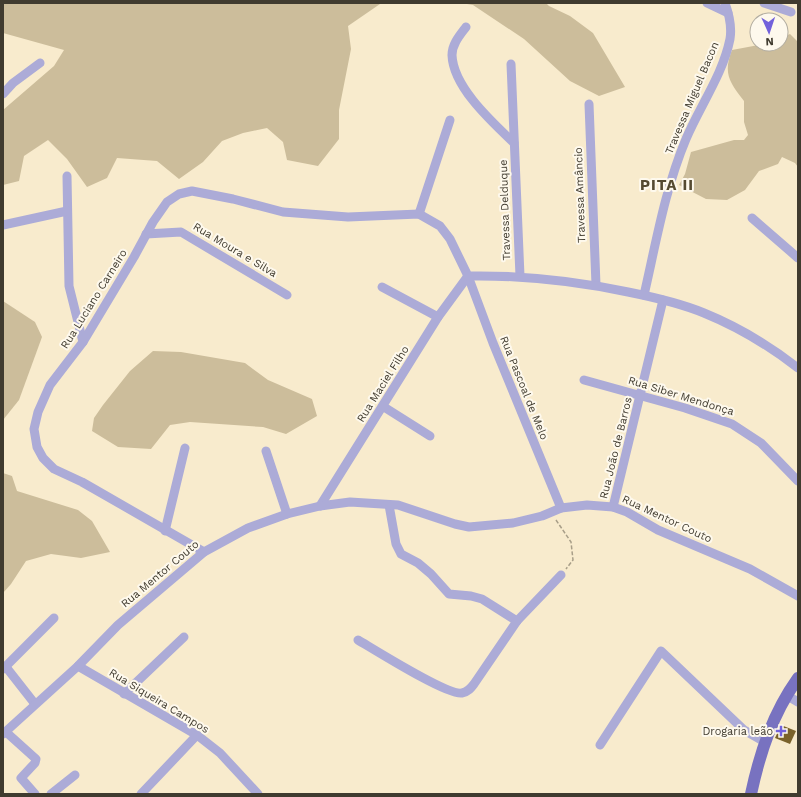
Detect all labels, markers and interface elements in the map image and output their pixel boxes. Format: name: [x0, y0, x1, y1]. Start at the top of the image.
north arrow: [749, 12, 789, 52]
text: N: [765, 35, 774, 48]
street label: Travessa Miguel Bacon: [662, 40, 722, 156]
street label: Travessa Amâncio: [572, 147, 588, 243]
street label: Travessa Delduque: [497, 159, 513, 261]
district label: PITA II: [640, 176, 694, 194]
street label: Rua Moura e Silva: [191, 220, 279, 280]
street label: Rua Luciano Carneiro: [58, 247, 130, 351]
street label: Rua Pascoal de Melo: [497, 334, 551, 442]
street label: Rua Maciel Filho: [354, 343, 412, 425]
street label: Rua Siber Mendonça: [626, 374, 736, 418]
street label: Rua João de Barros: [597, 396, 635, 500]
street label: Rua Mentor Couto: [620, 493, 714, 545]
street label: Rua Mentor Couto: [119, 538, 201, 610]
street label: Rua Siqueira Campos: [107, 666, 211, 736]
place label: Drogaria leão: [702, 725, 773, 738]
marker: Drogaria leão: [776, 726, 786, 736]

